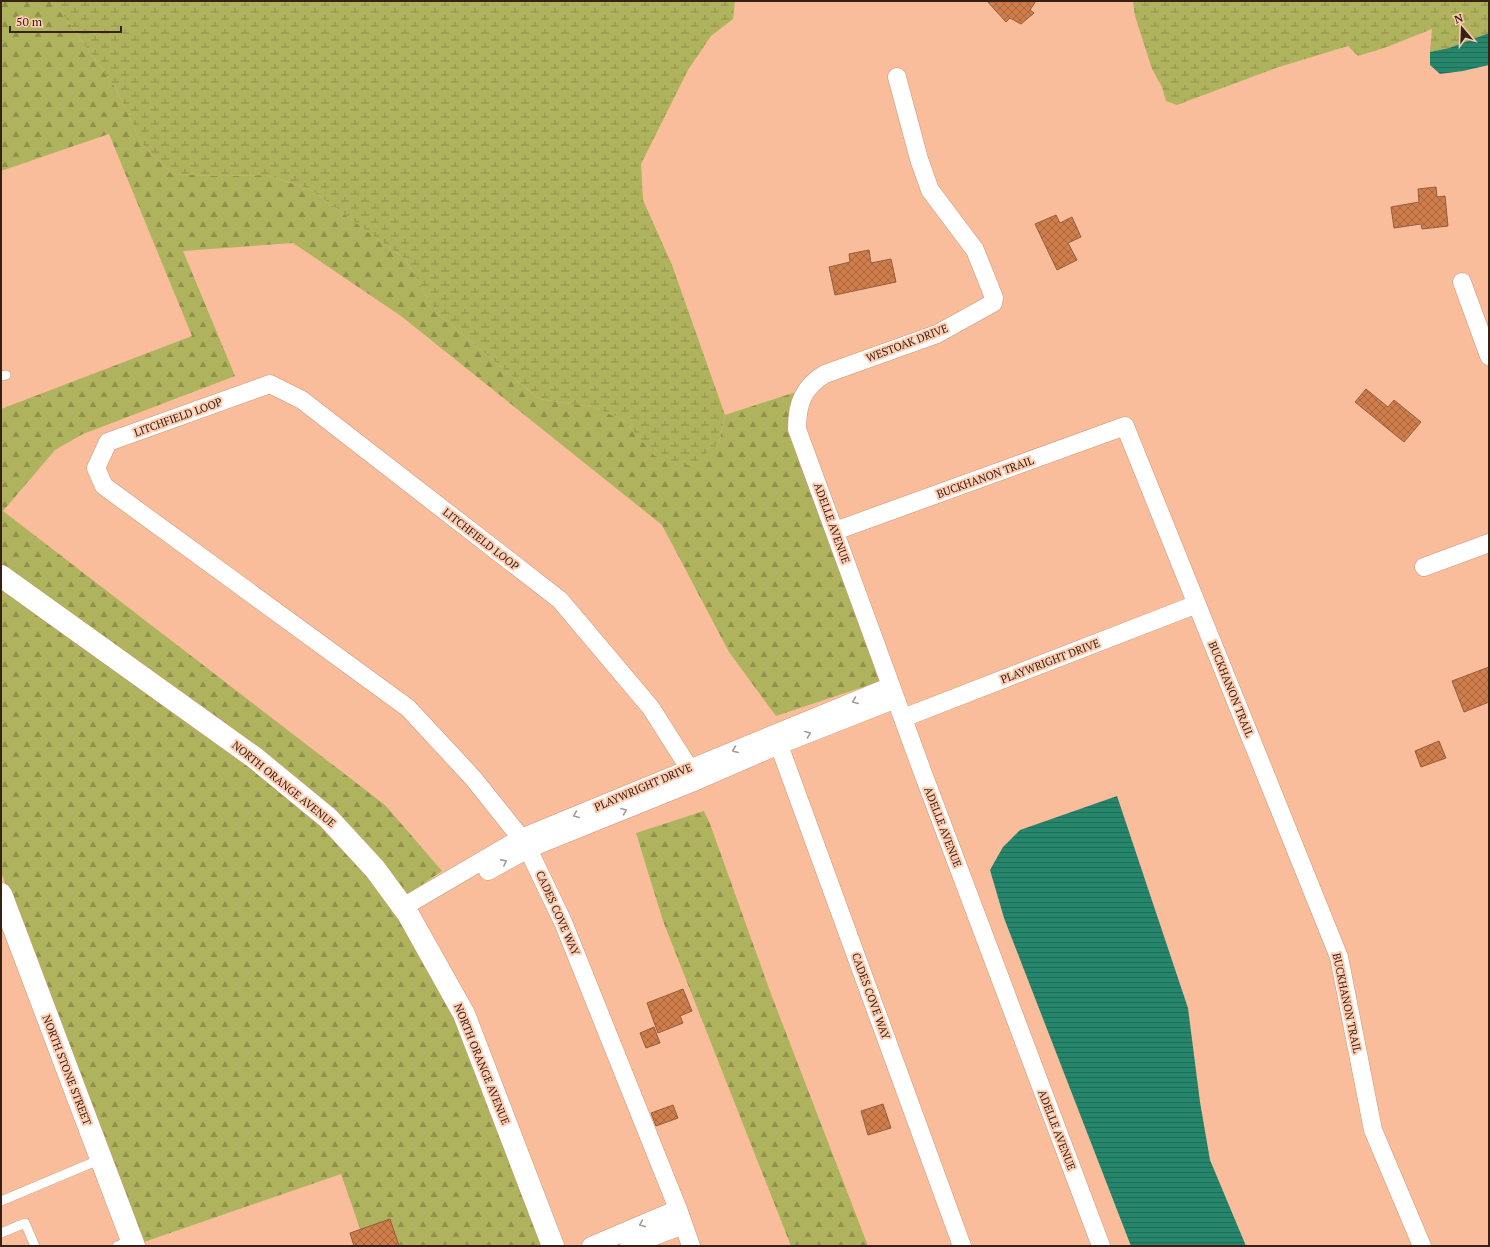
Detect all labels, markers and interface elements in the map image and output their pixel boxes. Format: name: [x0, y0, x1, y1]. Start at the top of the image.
scale bar: [10, 8, 121, 34]
north arrow: [1442, 8, 1482, 48]
text: N: [1453, 10, 1466, 27]
text: 50 m: [16, 14, 43, 29]
street label: WESTOAK DRIVE: [864, 321, 950, 365]
street label: LITCHFIELD LOOP: [132, 394, 224, 439]
street label: BUCKHANON TRAIL: [935, 453, 1035, 501]
street label: ADELLE AVENUE: [811, 481, 853, 565]
street label: LITCHFIELD LOOP: [440, 505, 522, 573]
street label: PLAYWRIGHT DRIVE: [998, 636, 1102, 686]
street label: BUCKHANON TRAIL: [1205, 639, 1257, 739]
one-way arrow: [852, 696, 859, 704]
one-way arrow: [805, 730, 812, 738]
street label: NORTH ORANGE AVENUE: [229, 738, 339, 830]
one-way arrow: [731, 745, 738, 753]
street label: PLAYWRIGHT DRIVE: [592, 760, 694, 814]
street label: ADELLE AVENUE: [921, 785, 965, 869]
one-way arrow: [619, 808, 627, 816]
one-way arrow: [572, 811, 579, 819]
one-way arrow: [500, 860, 508, 867]
street label: CADES COVE WAY: [533, 869, 583, 958]
street label: CADES COVE WAY: [849, 951, 893, 1042]
street label: BUCKHANON TRAIL: [1330, 952, 1364, 1054]
street label: NORTH ORANGE AVENUE: [451, 1001, 513, 1127]
street label: NORTH STONE STREET: [39, 1013, 95, 1127]
street label: ADELLE AVENUE: [1035, 1088, 1079, 1172]
one-way arrow: [638, 1220, 645, 1228]

